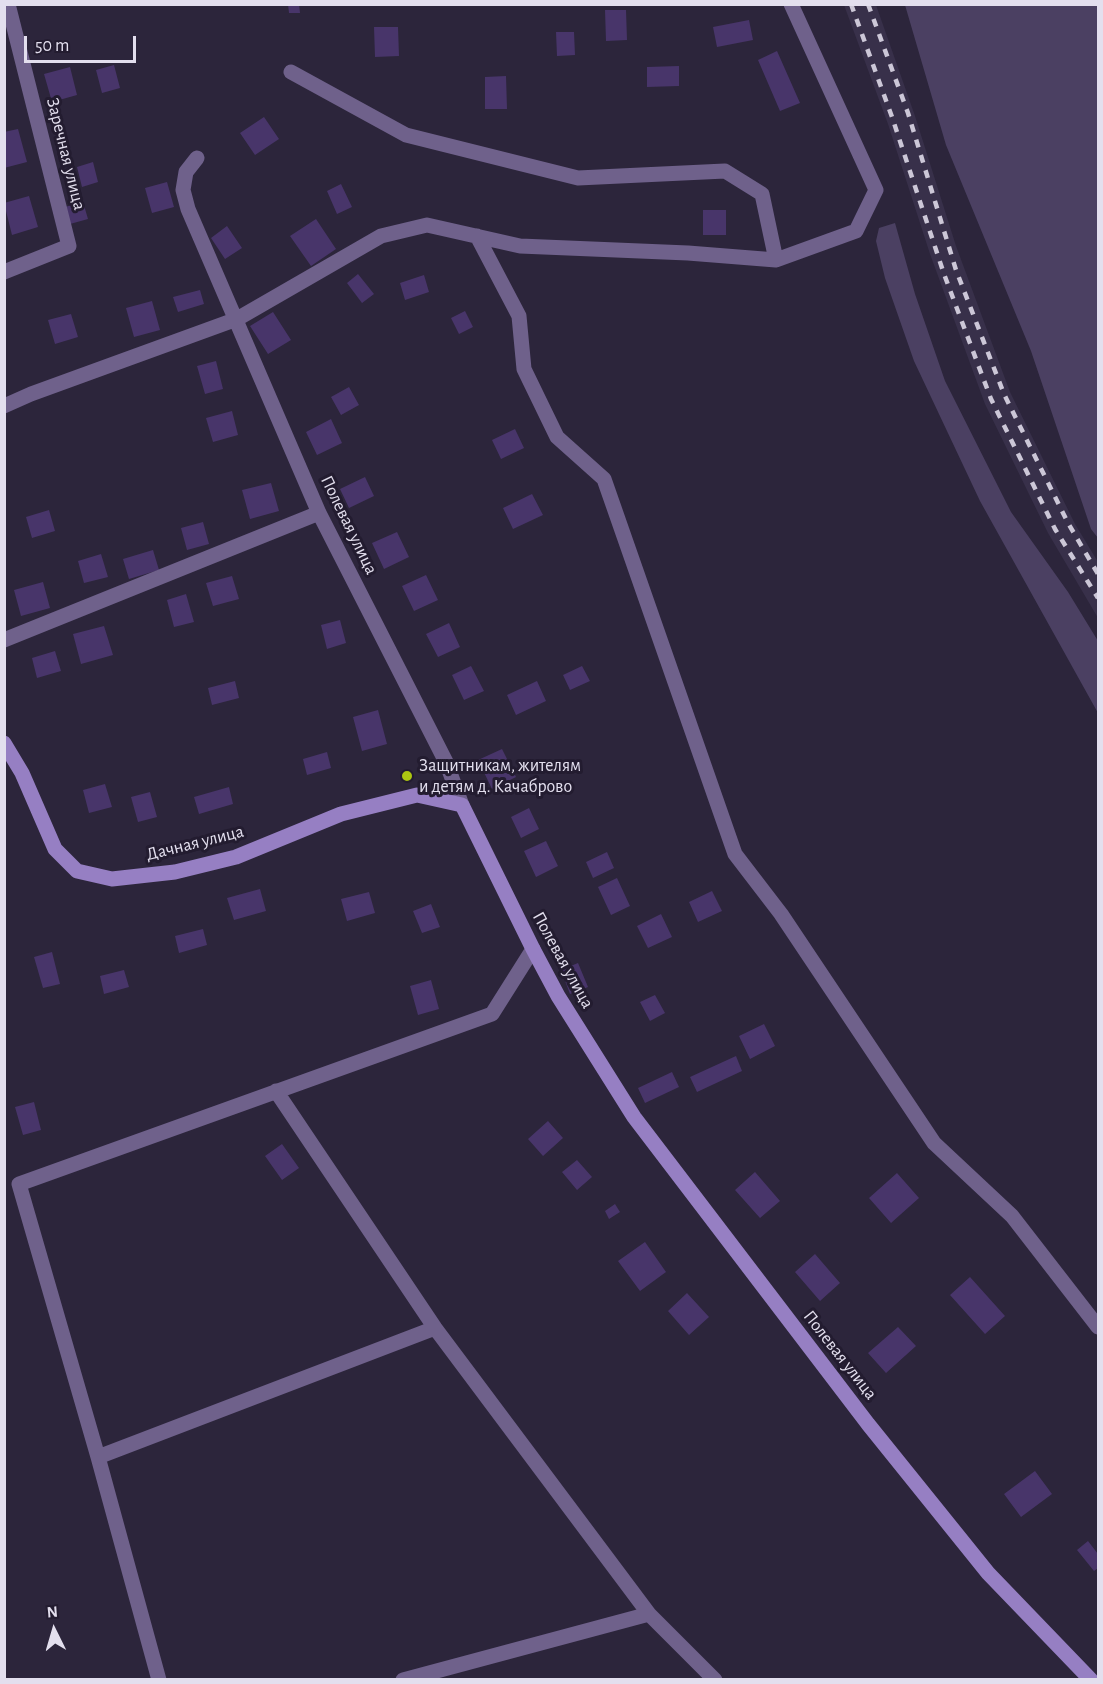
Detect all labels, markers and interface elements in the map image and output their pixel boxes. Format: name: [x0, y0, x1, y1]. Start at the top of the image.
scale bar: [27, 24, 140, 62]
text: 50 m: [35, 37, 69, 55]
street label: Заречная улица: [42, 96, 90, 212]
street label: Полевая улица: [316, 472, 382, 578]
place label: Защитникам, жителям и детям д. Качаброво: [419, 755, 581, 798]
marker: Защитникам, жителям и детям д. Качаброво: [400, 769, 414, 783]
street label: Дачная улица: [144, 820, 246, 866]
street label: Полевая улица: [528, 908, 598, 1012]
street label: Полевая улица: [798, 1306, 882, 1404]
north arrow: [24, 1600, 84, 1660]
text: N: [46, 1604, 59, 1621]

